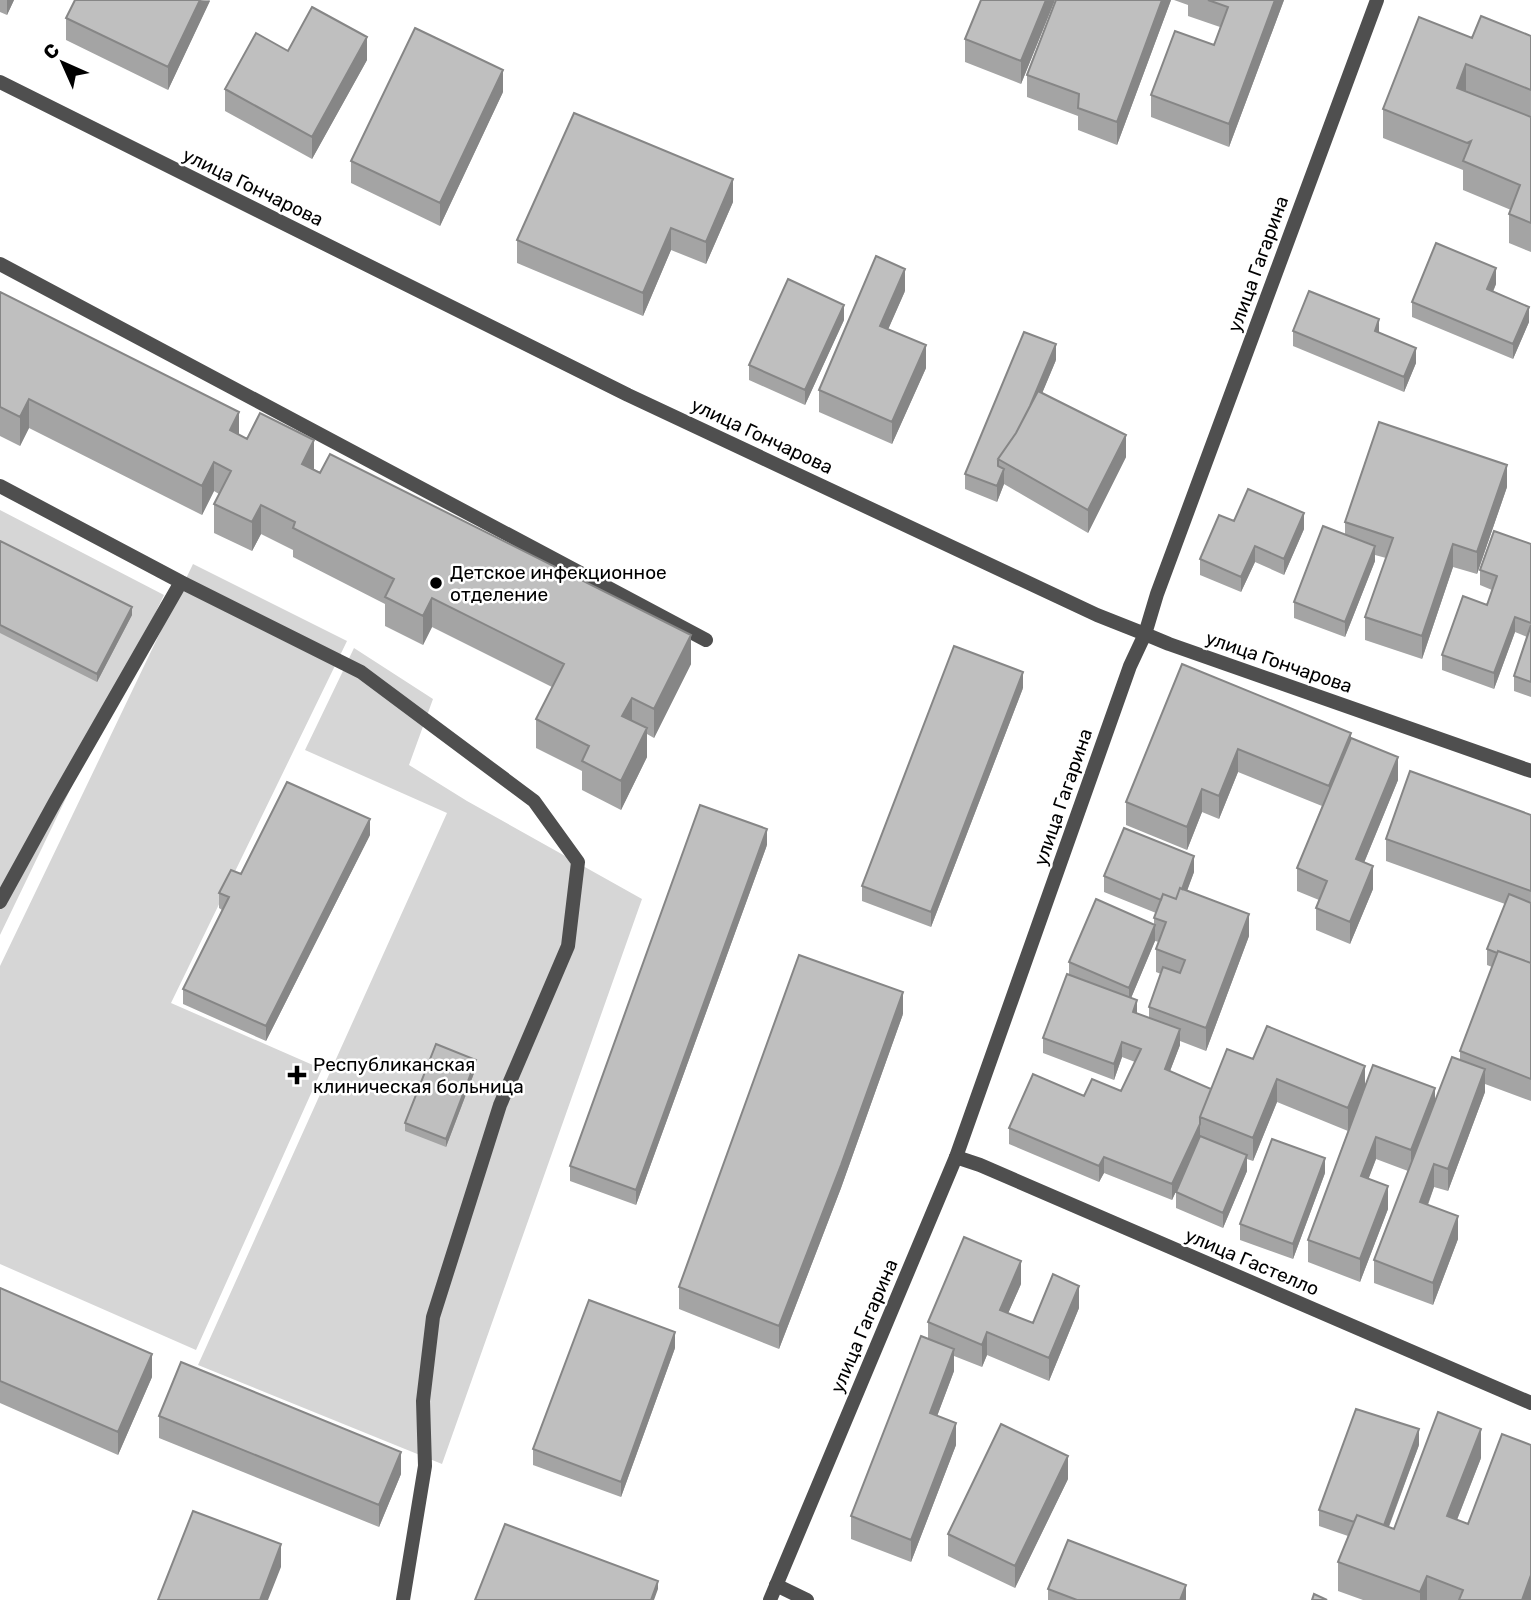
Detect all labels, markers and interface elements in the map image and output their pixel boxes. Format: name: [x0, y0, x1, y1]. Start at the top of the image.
north arrow: [28, 28, 98, 98]
text: С: [38, 38, 64, 64]
street label: улица Гончарова: [179, 143, 327, 231]
street label: улица Гагарина: [1223, 193, 1293, 335]
street label: улица Гончарова: [688, 393, 836, 479]
place label: Детское инфекционное отделение: [450, 561, 667, 606]
marker: Детское инфекционное отделение: [428, 575, 444, 591]
street label: улица Гончарова: [1203, 626, 1355, 698]
street label: улица Гагарина: [1029, 725, 1097, 869]
place label: Республиканская клиническая больница: [313, 1053, 524, 1098]
marker: Республиканская клиническая больница: [287, 1065, 307, 1085]
street label: улица Гастелло: [1181, 1223, 1323, 1301]
street label: улица Гагарина: [825, 1256, 903, 1396]

